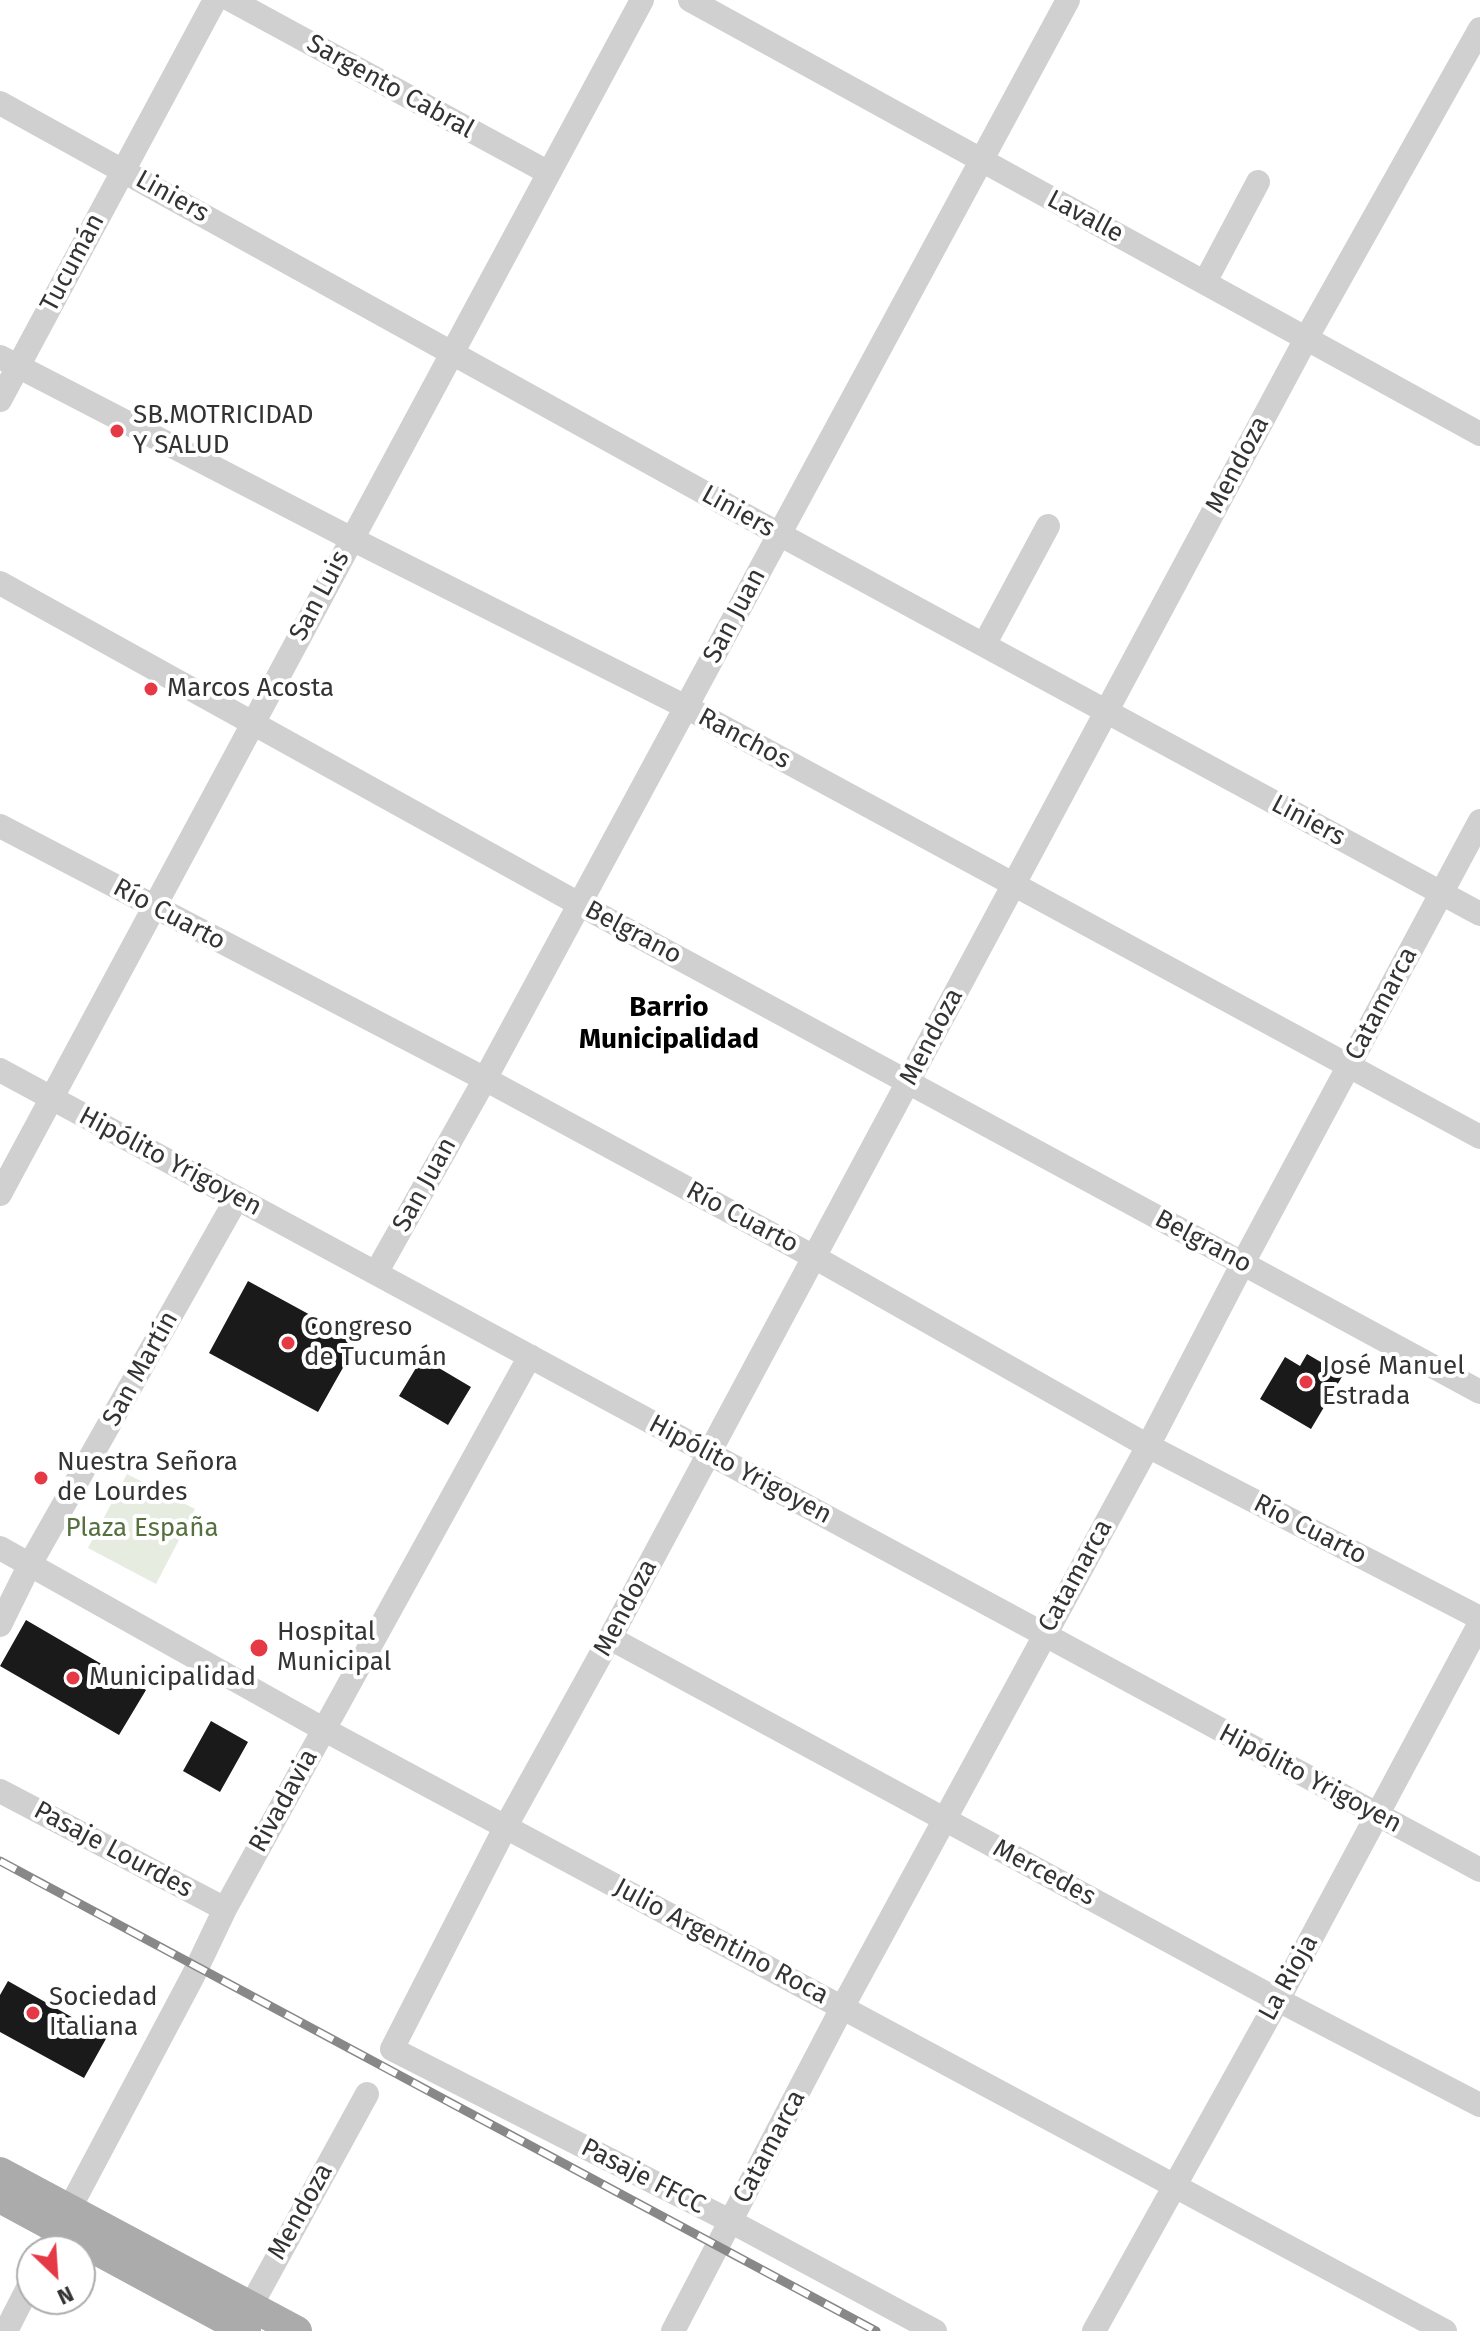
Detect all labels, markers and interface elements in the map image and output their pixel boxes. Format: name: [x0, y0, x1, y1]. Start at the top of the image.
street label: Sargento Cabral: [301, 28, 479, 146]
street label: Liniers: [130, 164, 214, 230]
street label: Lavalle: [1041, 184, 1129, 250]
street label: Tucumán: [34, 209, 112, 317]
place label: SB.MOTRICIDAD Y SALUD: [133, 400, 313, 462]
street label: Mendoza: [1200, 411, 1276, 519]
marker: SB.MOTRICIDAD Y SALUD: [108, 422, 126, 440]
street label: Liniers: [696, 479, 780, 545]
street label: San Luis: [283, 546, 357, 646]
street label: San Juan: [697, 563, 773, 669]
place label: Marcos Acosta: [167, 673, 334, 705]
marker: Marcos Acosta: [142, 680, 160, 698]
street label: Ranchos: [693, 702, 795, 776]
street label: Liniers: [1266, 789, 1350, 853]
street label: Río Cuarto: [107, 872, 231, 958]
street label: Belgrano: [579, 895, 687, 971]
street label: Catamarca: [1339, 942, 1425, 1066]
street label: Mendoza: [894, 983, 970, 1091]
district label: Barrio Municipalidad: [579, 991, 759, 1057]
street label: Hipólito Yrigoyen: [73, 1101, 267, 1223]
street label: San Juan: [386, 1132, 464, 1238]
street label: Río Cuarto: [680, 1175, 804, 1261]
street label: Belgrano: [1149, 1204, 1257, 1280]
street label: San Martín: [97, 1306, 185, 1432]
place label: Congreso de Tucumán: [304, 1312, 447, 1374]
marker: Congreso de Tucumán: [279, 1334, 297, 1352]
place label: José Manuel Estrada: [1322, 1351, 1465, 1412]
marker: José Manuel Estrada: [1297, 1373, 1315, 1391]
street label: Hipólito Yrigoyen: [643, 1409, 837, 1531]
place label: Nuestra Señora de Lourdes: [57, 1447, 238, 1508]
marker: Nuestra Señora de Lourdes: [32, 1469, 50, 1487]
street label: Río Cuarto: [1248, 1488, 1372, 1572]
park label: Plaza España: [65, 1513, 219, 1545]
street label: Catamarca: [1032, 1514, 1120, 1638]
street label: Mendoza: [588, 1554, 664, 1662]
place label: Hospital Municipal: [277, 1617, 391, 1678]
marker: Hospital Municipal: [248, 1637, 270, 1659]
place label: Municipalidad: [89, 1662, 256, 1694]
marker: Municipalidad: [64, 1669, 82, 1687]
street label: Hipólito Yrigoyen: [1213, 1718, 1407, 1840]
street label: Rivadavia: [243, 1744, 325, 1858]
street label: Pasaje Lourdes: [28, 1795, 198, 1905]
street label: Mercedes: [987, 1833, 1101, 1913]
street label: Julio Argentino Roca: [609, 1872, 833, 2012]
street label: La Rioja: [1253, 1930, 1325, 2026]
place label: Sociedad Italiana: [49, 1982, 158, 2044]
marker: Sociedad Italiana: [24, 2004, 42, 2022]
street label: Catamarca: [727, 2085, 813, 2209]
street label: Pasaje FFCC: [576, 2132, 710, 2222]
street label: Mendoza: [262, 2158, 340, 2266]
north arrow: [16, 2235, 96, 2315]
text: N: [53, 2280, 78, 2311]

